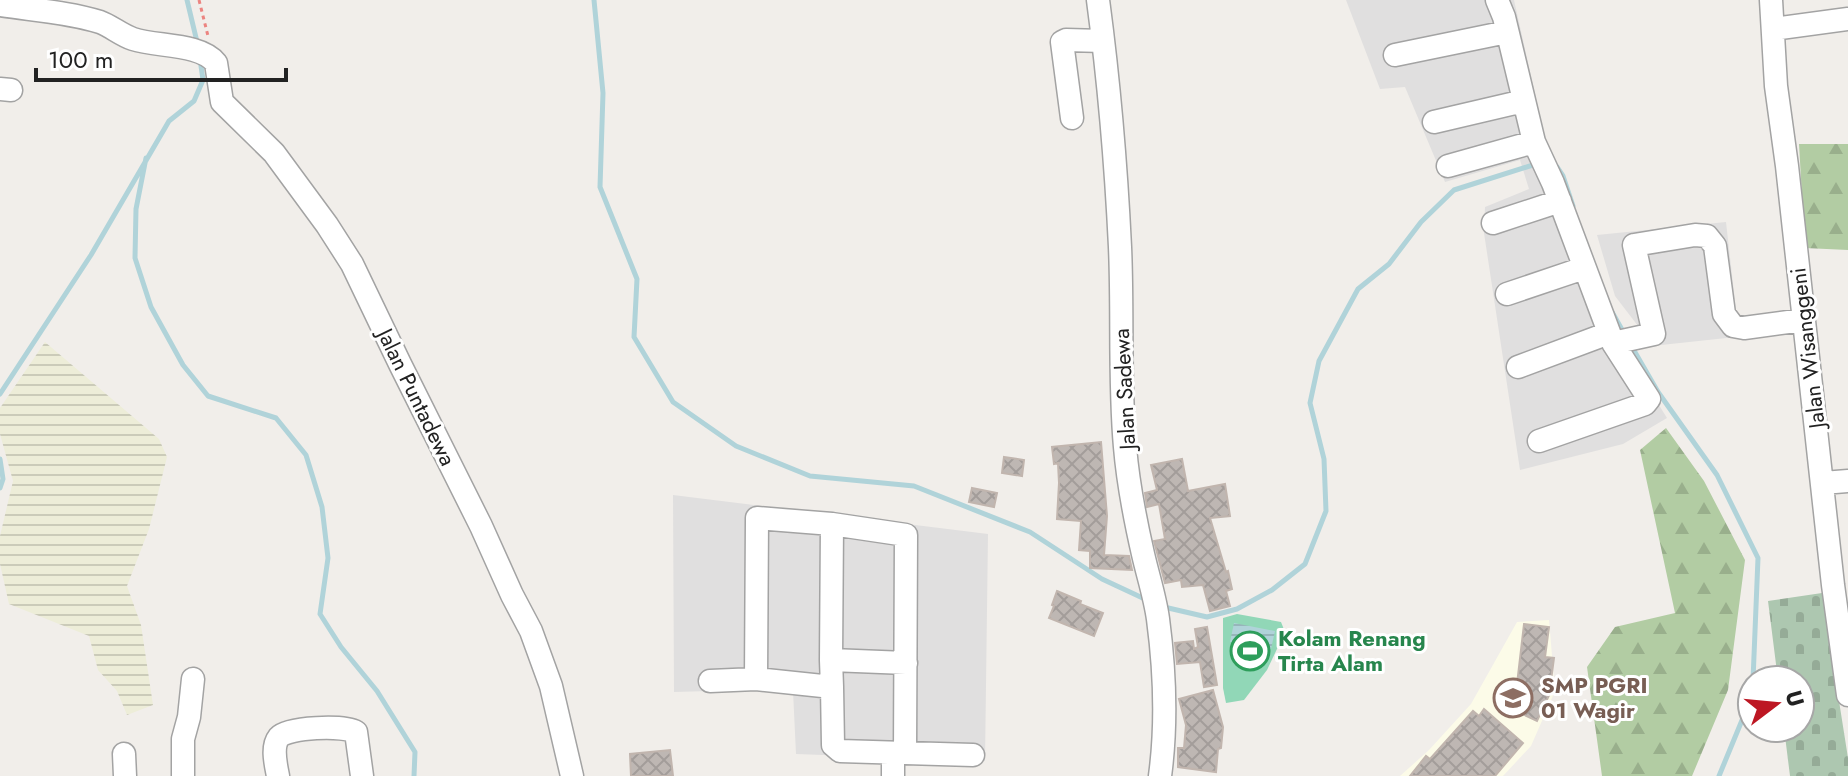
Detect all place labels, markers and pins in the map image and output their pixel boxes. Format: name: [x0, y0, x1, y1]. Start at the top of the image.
place label: Kolam Renang Tirta Alam: [1278, 622, 1426, 679]
sports icon: Kolam Renang Tirta Alam: [1229, 630, 1271, 672]
place label: SMP PGRI 01 Wagir: [1541, 669, 1648, 726]
school or university icon: SMP PGRI 01 Wagir: [1492, 677, 1534, 719]

